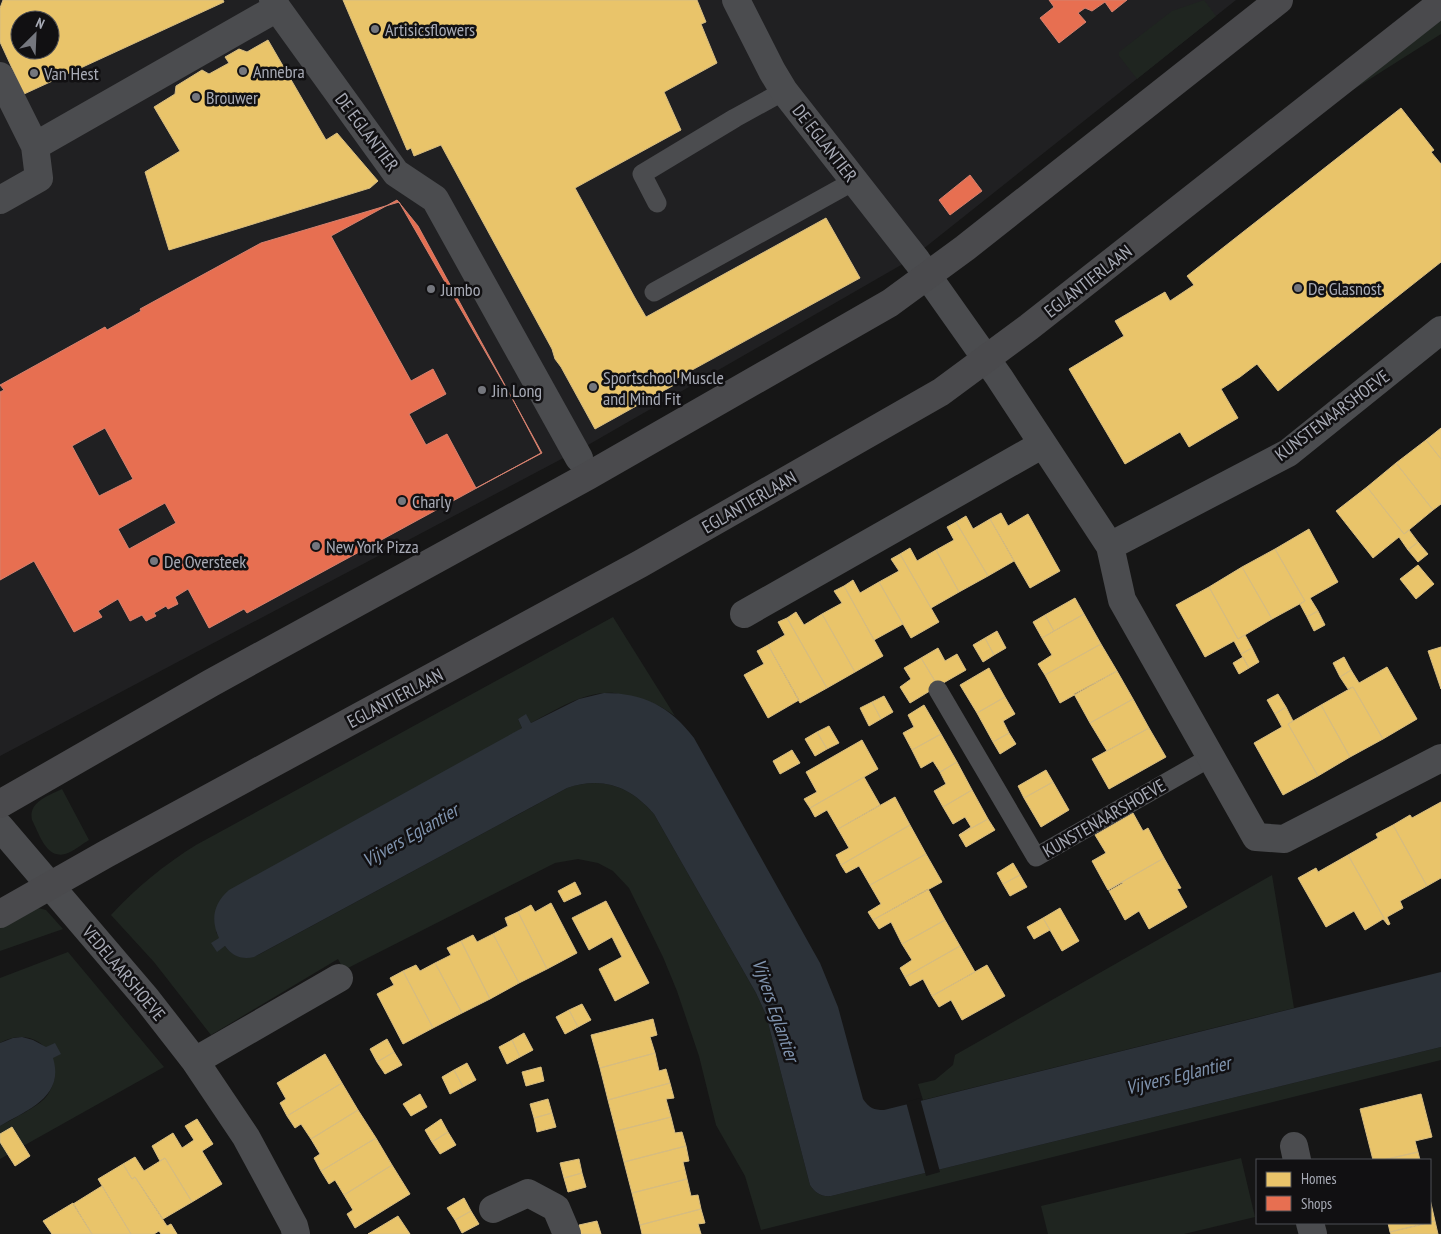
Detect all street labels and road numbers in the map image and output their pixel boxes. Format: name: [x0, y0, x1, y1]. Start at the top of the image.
street label: DE EGLANTIER: [330, 88, 404, 176]
street label: DE EGLANTIER: [788, 100, 863, 187]
street label: EGLANTIERLAAN: [1039, 240, 1137, 322]
street label: KUNSTENAARSHOEVE: [1270, 364, 1394, 466]
street label: EGLANTIERLAAN: [698, 466, 800, 538]
street label: EGLANTIERLAAN: [343, 663, 447, 733]
street label: KUNSTENAARSHOEVE: [1039, 774, 1169, 862]
street label: VEDELAARSHOEVE: [77, 920, 171, 1025]

